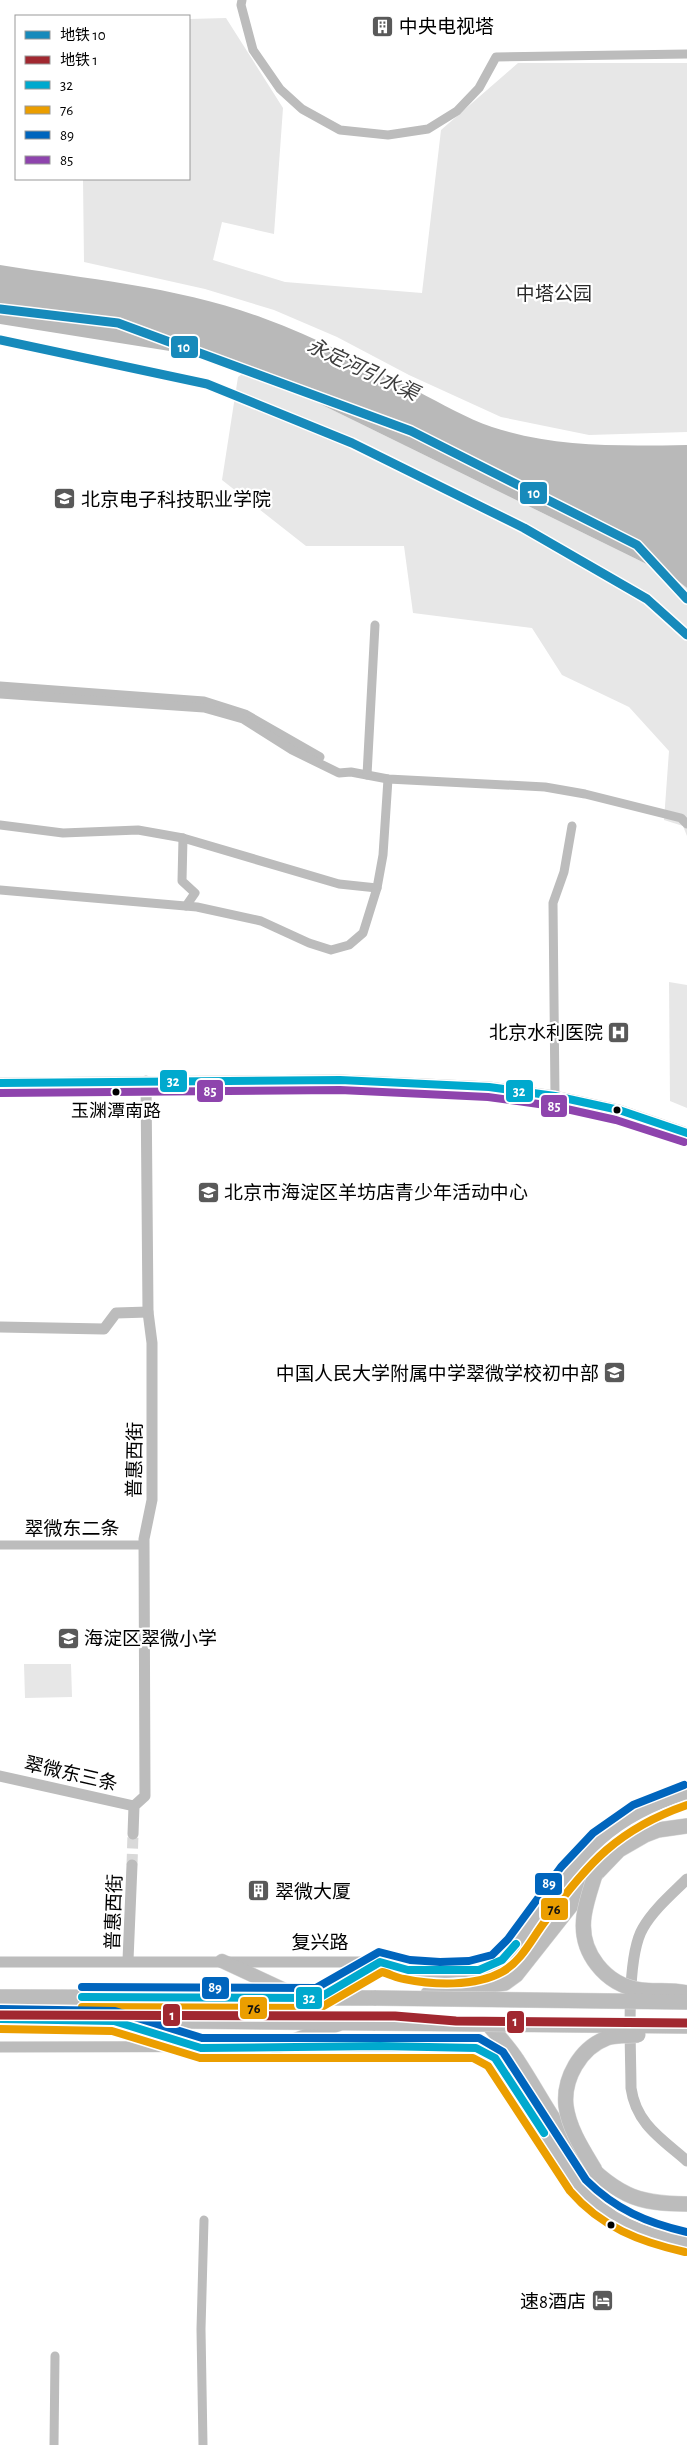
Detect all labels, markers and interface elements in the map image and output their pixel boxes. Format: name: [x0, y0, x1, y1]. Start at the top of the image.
building icon: 中央电视塔: [371, 14, 395, 38]
legend: [15, 15, 190, 180]
place label: 中央电视塔: [399, 16, 494, 37]
text: 地铁 10: [60, 27, 106, 43]
text: 地铁 1: [60, 52, 98, 68]
text: 32: [60, 78, 73, 93]
text: 76: [60, 103, 73, 118]
text: 89: [60, 128, 74, 143]
text: 85: [60, 153, 73, 168]
park label: 中塔公园: [516, 284, 592, 304]
line badge: 10: [170, 335, 199, 359]
water label: 永定河引水渠: [304, 335, 424, 406]
text: 10: [178, 341, 190, 355]
line badge: 10: [519, 481, 548, 505]
school or university icon: 北京电子科技职业学院: [53, 487, 77, 511]
text: 10: [528, 487, 540, 501]
place label: 北京电子科技职业学院: [81, 489, 271, 510]
hospital icon: 北京水利医院: [607, 1020, 631, 1044]
place label: 北京水利医院: [489, 1023, 603, 1043]
line badge: 32: [159, 1069, 188, 1093]
text: 32: [167, 1075, 180, 1089]
line badge: 85: [196, 1079, 224, 1103]
line badge: 32: [505, 1079, 534, 1103]
text: 85: [204, 1085, 216, 1099]
text: 32: [513, 1085, 526, 1099]
marker: 玉渊潭南路: [111, 1087, 121, 1097]
line badge: 85: [540, 1094, 568, 1118]
text: 85: [548, 1100, 560, 1114]
place label: 玉渊潭南路: [71, 1101, 161, 1121]
unlabelled marker: [612, 1105, 622, 1115]
school or university icon: 北京市海淀区羊坊店青少年活动中心: [196, 1180, 220, 1204]
place label: 北京市海淀区羊坊店青少年活动中心: [224, 1182, 528, 1203]
school or university icon: 中国人民大学附属中学翠微学校初中部: [603, 1361, 627, 1385]
place label: 中国人民大学附属中学翠微学校初中部: [276, 1363, 599, 1384]
street label: 普惠西街: [123, 1422, 146, 1498]
street label: 翠微东二条: [24, 1518, 120, 1539]
school or university icon: 海淀区翠微小学: [56, 1626, 80, 1650]
place label: 海淀区翠微小学: [84, 1628, 217, 1649]
street label: 翠微东三条: [22, 1753, 120, 1794]
line badge: 89: [534, 1872, 563, 1896]
street label: 普惠西街: [102, 1874, 125, 1950]
text: 89: [542, 1877, 556, 1891]
building icon: 翠微大厦: [247, 1879, 271, 1903]
place label: 翠微大厦: [275, 1882, 351, 1902]
line badge: 76: [540, 1897, 569, 1921]
text: 76: [548, 1903, 561, 1917]
street label: 复兴路: [291, 1933, 349, 1953]
line badge: 89: [201, 1976, 230, 2000]
text: 89: [208, 1981, 222, 1995]
line badge: 32: [295, 1986, 323, 2010]
text: 32: [303, 1992, 316, 2006]
line badge: 76: [239, 1996, 268, 2020]
text: 76: [248, 2002, 261, 2016]
line badge: 1: [162, 2003, 181, 2027]
text: 1: [169, 2009, 175, 2023]
line badge: 1: [506, 2010, 525, 2034]
text: 1: [512, 2015, 518, 2029]
unlabelled marker: [606, 2220, 616, 2230]
hotel icon: 速8酒店: [590, 2289, 614, 2313]
place label: 速8酒店: [520, 2292, 586, 2312]

